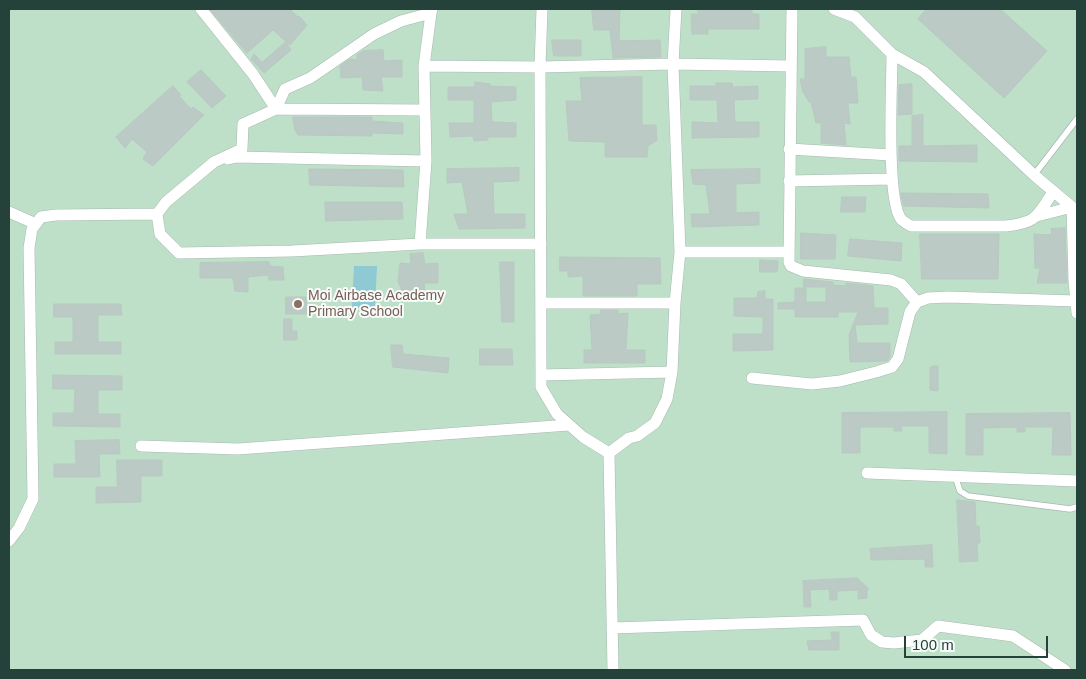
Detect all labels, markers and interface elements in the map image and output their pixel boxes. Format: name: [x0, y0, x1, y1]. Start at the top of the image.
place label: Moi Airbase Academy Primary School: [308, 288, 444, 321]
marker: Moi Airbase Academy Primary School: [292, 298, 304, 310]
scale bar: [906, 626, 1050, 658]
text: 100 m: [912, 636, 954, 653]

